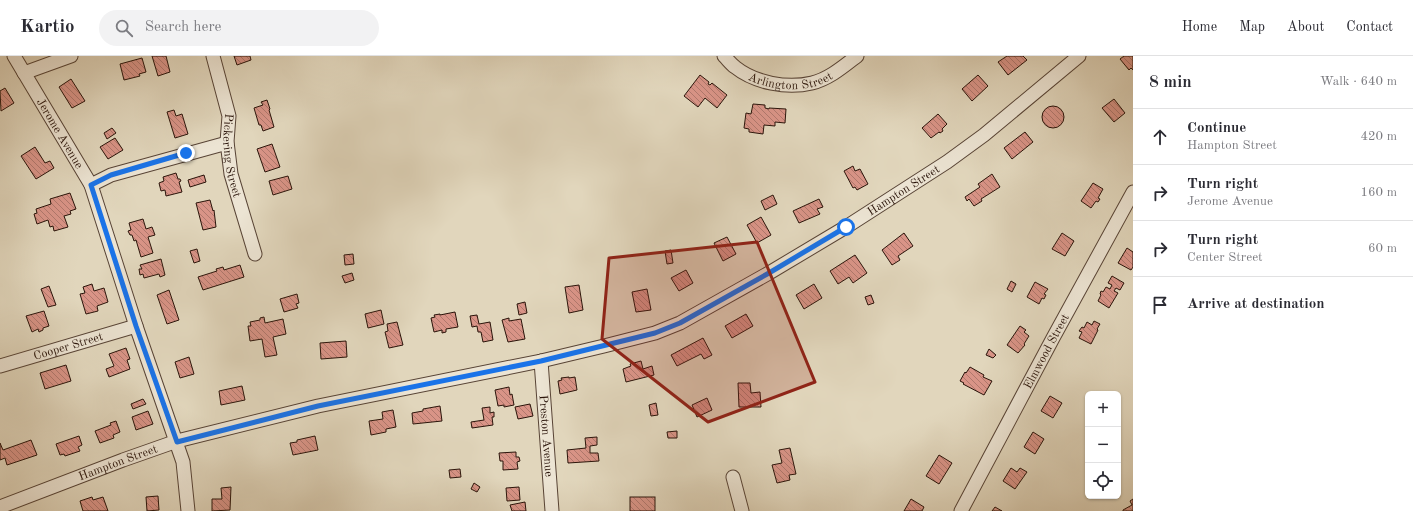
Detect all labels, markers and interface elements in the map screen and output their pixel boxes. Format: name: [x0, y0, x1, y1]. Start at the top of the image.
search box: [99, 10, 379, 46]
icon: search: [113, 17, 135, 39]
text: Kartio: [20, 18, 75, 37]
text: Search here: [145, 20, 221, 35]
text: Home: [1182, 20, 1217, 34]
text: Map: [1239, 20, 1265, 34]
text: About: [1287, 20, 1324, 34]
text: Contact: [1346, 20, 1393, 34]
street label: Arlington Street: [746, 70, 835, 92]
text: 8 min: [1149, 74, 1192, 91]
text: Walk · 640 m: [1320, 75, 1397, 88]
street label: Jerome Avenue: [34, 97, 85, 171]
street label: Pickering Street: [220, 113, 243, 199]
text: Continue: [1187, 121, 1246, 136]
icon: ahead: [1149, 126, 1171, 148]
text: 420 m: [1360, 130, 1397, 143]
text: Hampton Street: [1187, 139, 1277, 152]
route end: [177, 144, 195, 162]
street label: Hampton Street: [866, 163, 942, 218]
text: Turn right: [1187, 177, 1258, 192]
icon: right: [1149, 182, 1171, 204]
text: 160 m: [1360, 186, 1397, 199]
text: Jerome Avenue: [1187, 195, 1273, 208]
route start: [837, 218, 855, 236]
text: Turn right: [1187, 233, 1258, 248]
icon: right: [1149, 238, 1171, 260]
text: 60 m: [1368, 242, 1397, 255]
text: Center Street: [1187, 251, 1263, 264]
icon: arrive: [1149, 294, 1171, 316]
text: Arrive at destination: [1187, 297, 1325, 312]
street label: Elmwood Street: [1022, 312, 1072, 391]
street label: Cooper Street: [32, 331, 105, 363]
map controls: [1085, 391, 1121, 499]
button: +: [1085, 391, 1121, 427]
street label: Preston Avenue: [537, 395, 555, 478]
button: −: [1085, 427, 1121, 463]
street label: Hampton Street: [77, 443, 159, 483]
button: locate: [1085, 463, 1121, 499]

